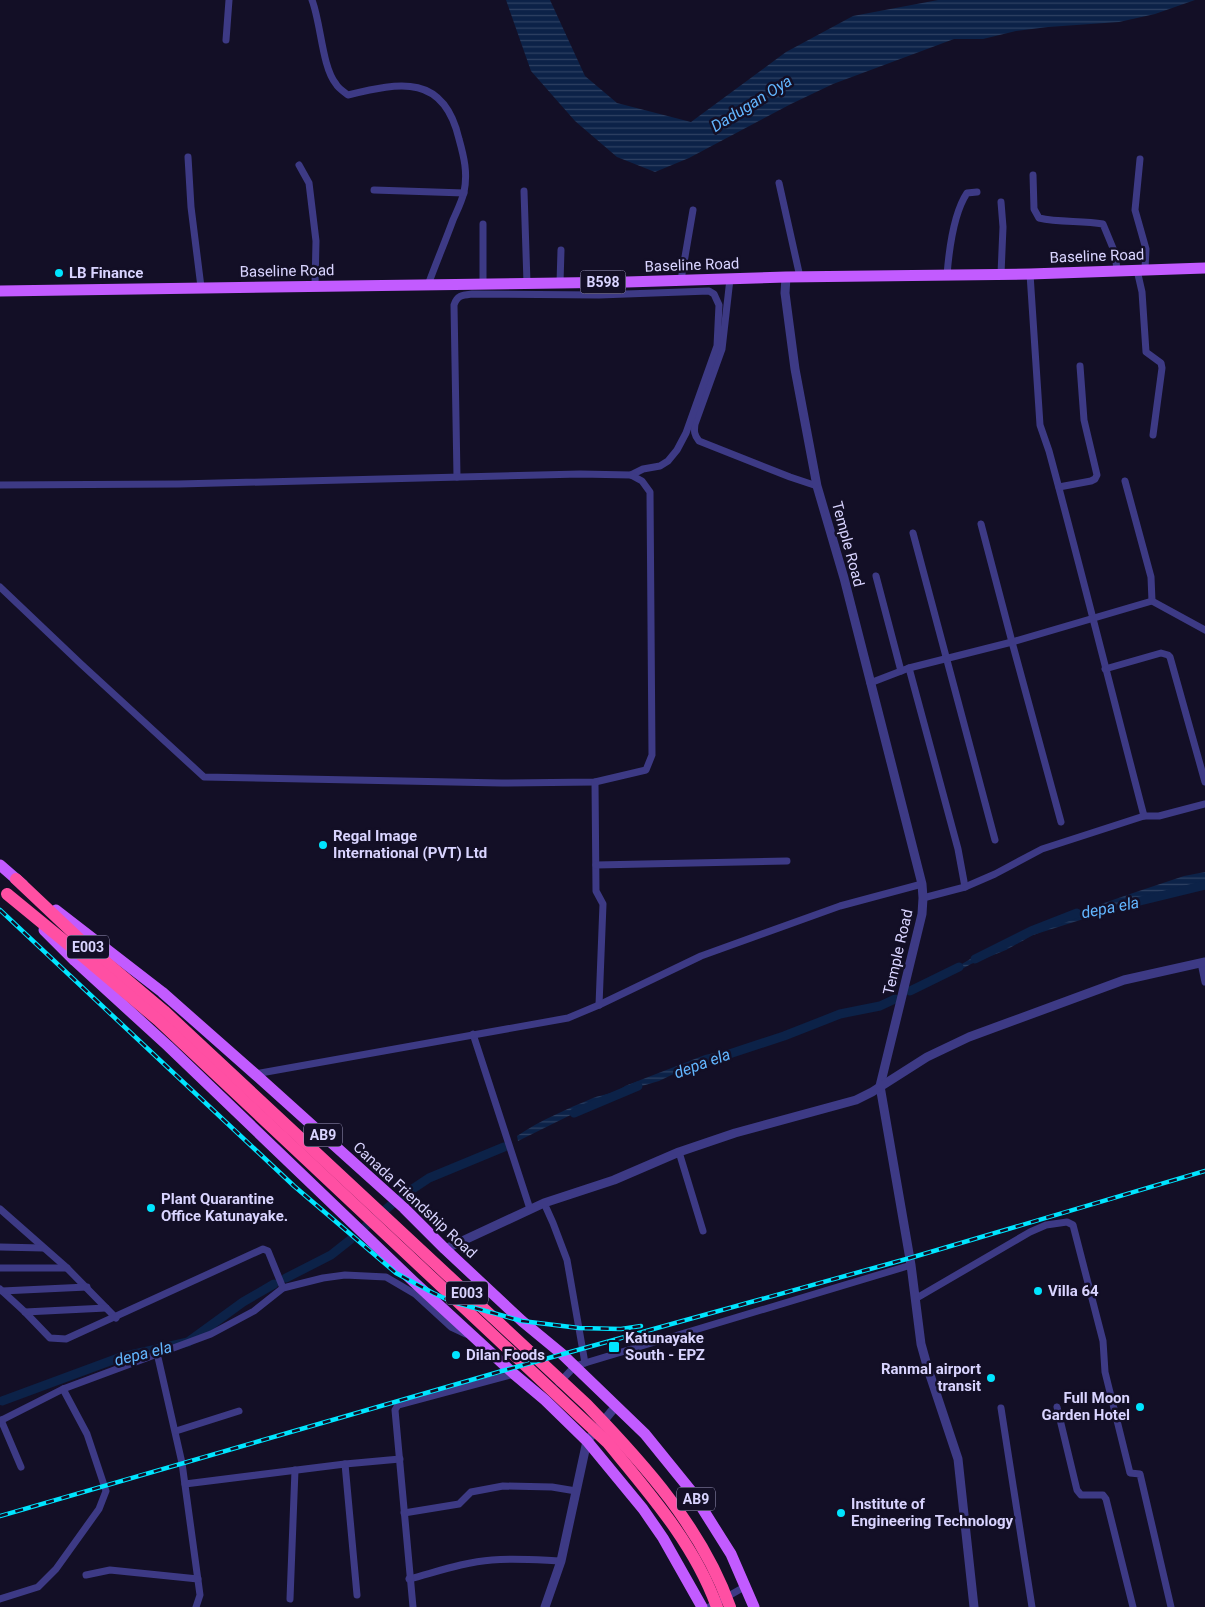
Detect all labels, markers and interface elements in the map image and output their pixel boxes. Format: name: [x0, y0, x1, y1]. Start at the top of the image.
water label: Dadugan Oya: [707, 71, 795, 136]
street label: Baseline Road: [1049, 245, 1145, 267]
street label: Baseline Road: [644, 254, 740, 276]
street label: Baseline Road: [239, 261, 335, 281]
place label: LB Finance: [69, 264, 143, 282]
marker: LB Finance: [53, 267, 65, 279]
road number: B598: [580, 270, 626, 294]
street label: Temple Road: [828, 499, 868, 589]
place label: Regal Image International (PVT) Ltd: [333, 827, 487, 862]
marker: Regal Image International (PVT) Ltd: [317, 839, 329, 851]
water label: depa ela: [1080, 893, 1141, 922]
street label: Temple Road: [879, 907, 917, 997]
road number: E003: [67, 936, 109, 959]
water label: depa ela: [671, 1045, 733, 1082]
road number: AB9: [304, 1124, 342, 1146]
street label: Canada Friendship Road: [349, 1138, 481, 1262]
place label: Plant Quarantine Office Katunayake.: [161, 1190, 288, 1225]
marker: Plant Quarantine Office Katunayake.: [145, 1202, 157, 1214]
road number: E003: [446, 1282, 488, 1305]
place label: Villa 64: [1048, 1282, 1099, 1300]
marker: Villa 64: [1032, 1285, 1044, 1297]
place label: Katunayake South - EPZ: [625, 1329, 705, 1364]
water label: depa ela: [112, 1337, 174, 1370]
marker: Katunayake South - EPZ: [607, 1340, 621, 1354]
place label: Dilan Foods: [466, 1346, 545, 1364]
marker: Dilan Foods: [450, 1349, 462, 1361]
place label: Ranmal airport transit: [881, 1360, 981, 1395]
marker: Ranmal airport transit: [985, 1372, 997, 1384]
place label: Full Moon Garden Hotel: [1042, 1389, 1130, 1424]
marker: Full Moon Garden Hotel: [1134, 1401, 1146, 1413]
road number: AB9: [677, 1488, 715, 1510]
place label: Institute of Engineering Technology: [851, 1495, 1014, 1530]
marker: Institute of Engineering Technology: [835, 1507, 847, 1519]

